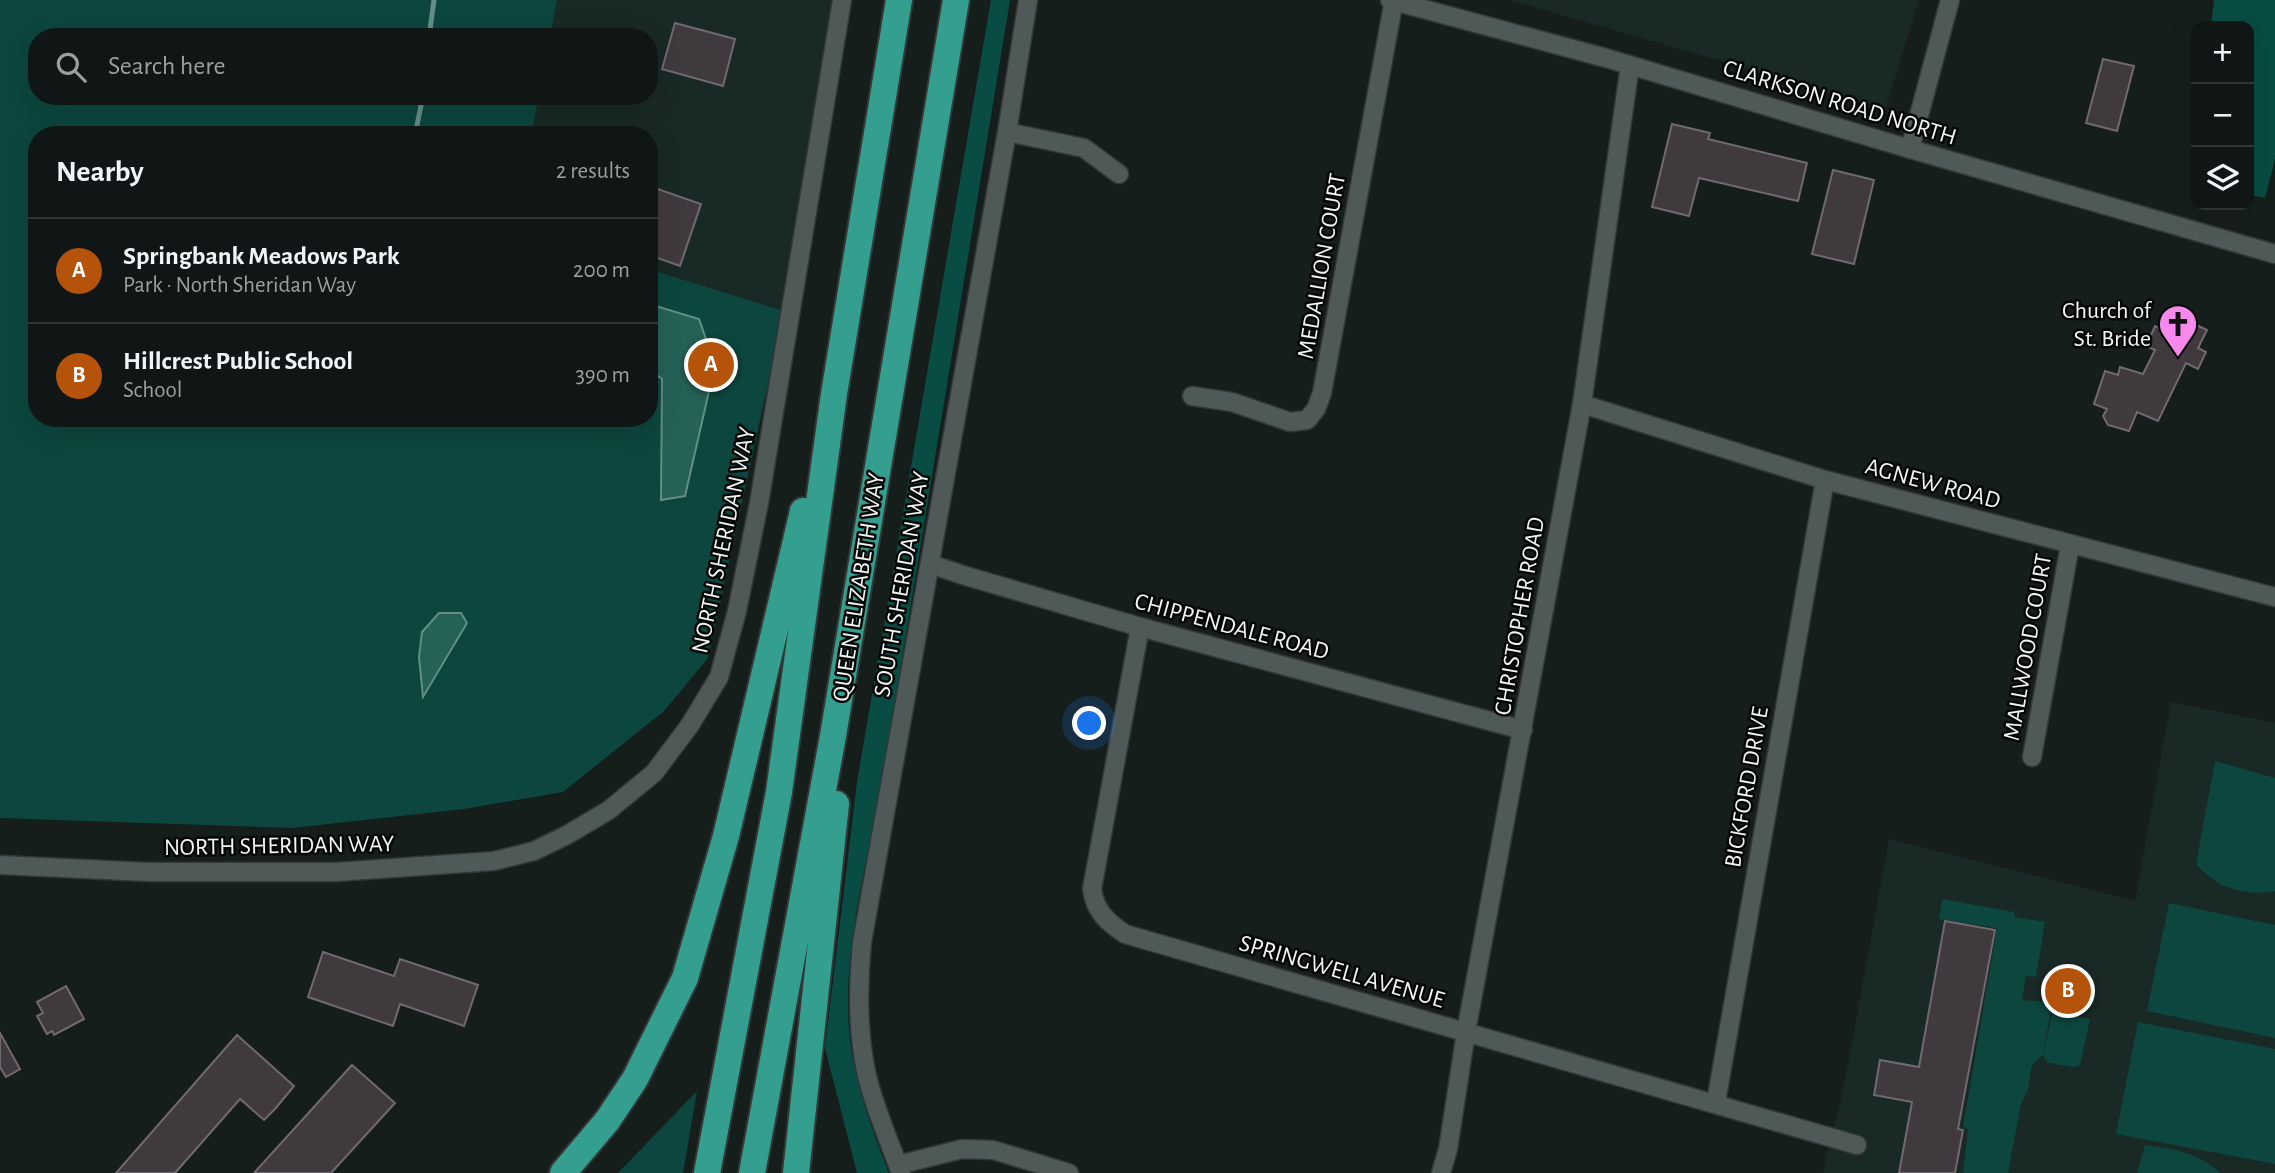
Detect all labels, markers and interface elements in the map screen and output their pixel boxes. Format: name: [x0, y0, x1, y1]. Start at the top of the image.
map controls: [2191, 21, 2254, 210]
button: +: [2191, 21, 2254, 84]
search box: [28, 28, 658, 105]
icon: search: [52, 48, 90, 86]
text: Search here: [108, 53, 226, 79]
street label: CLARKSON ROAD NORTH: [1720, 56, 1959, 150]
button: −: [2191, 84, 2254, 147]
button: layers: [2191, 147, 2254, 210]
text: Nearby: [56, 157, 144, 187]
text: 2 results: [556, 160, 630, 183]
street label: MEDALLION COURT: [1294, 171, 1350, 361]
text: Springbank Meadows Park: [123, 243, 400, 269]
text: A: [72, 259, 86, 282]
text: 200 m: [573, 259, 630, 282]
text: Park · North Sheridan Way: [123, 274, 356, 297]
place label: Church of St. Bride: [2062, 299, 2153, 351]
church icon: Church of St. Bride: [2157, 303, 2199, 358]
pin: A: [688, 339, 734, 391]
text: Hillcrest Public School: [123, 348, 353, 374]
text: B: [72, 364, 86, 387]
text: 390 m: [575, 364, 630, 387]
text: School: [123, 379, 182, 402]
street label: NORTH SHERIDAN WAY: [688, 425, 760, 655]
street label: AGNEW ROAD: [1863, 454, 2003, 514]
street label: SOUTH SHERIDAN WAY: [870, 469, 934, 699]
street label: QUEEN ELIZABETH WAY: [829, 471, 889, 703]
street label: CHRISTOPHER ROAD: [1491, 515, 1549, 717]
street label: MALLWOOD COURT: [2000, 552, 2056, 743]
street label: CHIPPENDALE ROAD: [1132, 589, 1332, 664]
street label: BICKFORD DRIVE: [1721, 704, 1773, 869]
your location: [1072, 706, 1106, 740]
street label: NORTH SHERIDAN WAY: [164, 832, 395, 860]
street label: SPRINGWELL AVENUE: [1236, 931, 1447, 1013]
pin: B: [2045, 965, 2091, 1017]

